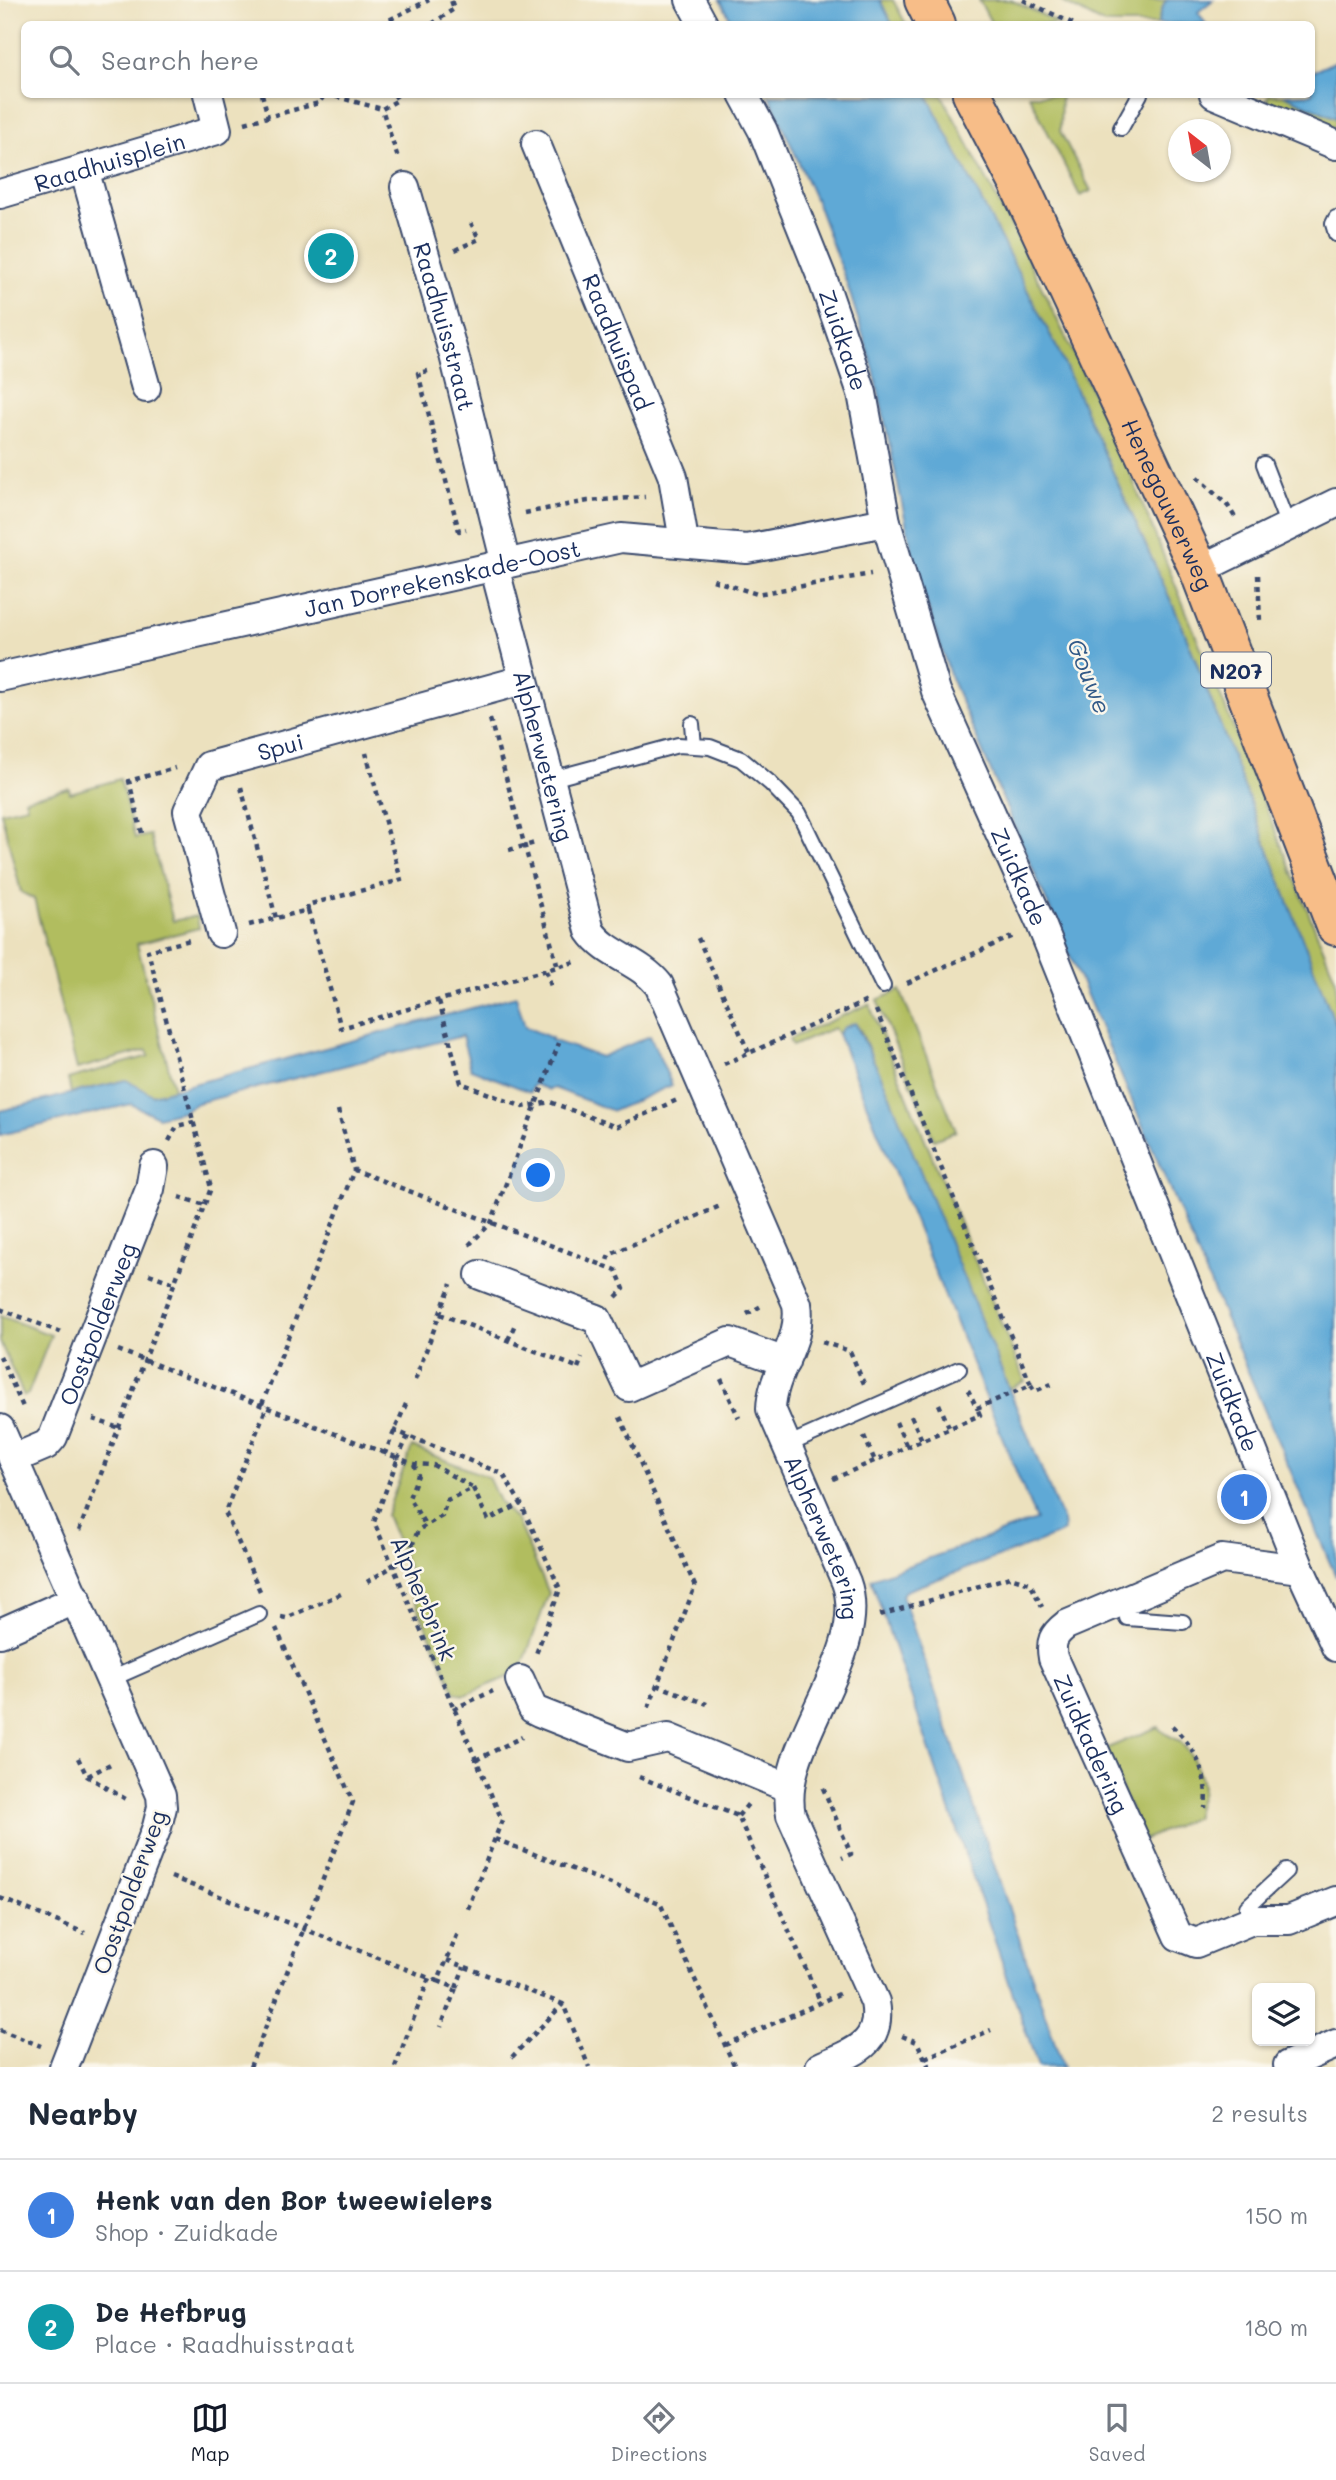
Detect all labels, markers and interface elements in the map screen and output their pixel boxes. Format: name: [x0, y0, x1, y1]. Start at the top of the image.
search box: [21, 21, 1315, 98]
icon: search: [45, 41, 83, 79]
text: Search here: [101, 43, 259, 77]
north arrow: [1168, 119, 1231, 182]
street label: Raadhuisplein: [30, 125, 188, 198]
pin: 2: [308, 230, 354, 282]
street label: Raadhuisstraat: [407, 239, 482, 414]
street label: Raadhuispad: [576, 269, 659, 415]
street label: Zuidkade: [812, 285, 875, 394]
street label: Henegouwerweg: [1115, 414, 1220, 595]
street label: Jan Dorrekenskade-Oost: [301, 533, 583, 624]
water label: Gouwe: [1061, 634, 1119, 718]
road number: N207: [1201, 652, 1271, 688]
street label: Alpherwetering: [507, 667, 581, 844]
street label: Spui: [254, 726, 307, 767]
street label: Zuidkade: [984, 822, 1055, 930]
your location: [521, 1158, 555, 1192]
street label: Oostpolderweg: [52, 1238, 143, 1410]
street label: Zuidkade: [1199, 1347, 1266, 1456]
street label: Alpherwetering: [778, 1450, 866, 1621]
pin: 1: [1221, 1471, 1267, 1523]
street label: Alpherbrink: [384, 1531, 464, 1665]
street label: Zuidkadering: [1047, 1669, 1136, 1818]
street label: Oostpolderweg: [85, 1806, 173, 1978]
map controls: [1252, 1983, 1315, 2046]
button: layers: [1252, 1983, 1315, 2046]
text: Nearby: [28, 2093, 138, 2133]
text: 2 results: [1211, 2098, 1308, 2128]
text: Henk van den Bor tweewielers: [95, 2183, 493, 2217]
text: 1: [46, 2200, 56, 2230]
text: 150 m: [1244, 2200, 1308, 2230]
text: Shop · Zuidkade: [95, 2217, 279, 2247]
text: De Hefbrug: [95, 2295, 247, 2329]
text: 2: [45, 2312, 57, 2342]
text: 180 m: [1244, 2312, 1308, 2342]
text: Place · Raadhuisstraat: [95, 2329, 355, 2359]
tab: Map: [191, 2399, 229, 2466]
tab: Directions: [611, 2399, 707, 2466]
tab: Saved: [1089, 2399, 1145, 2466]

